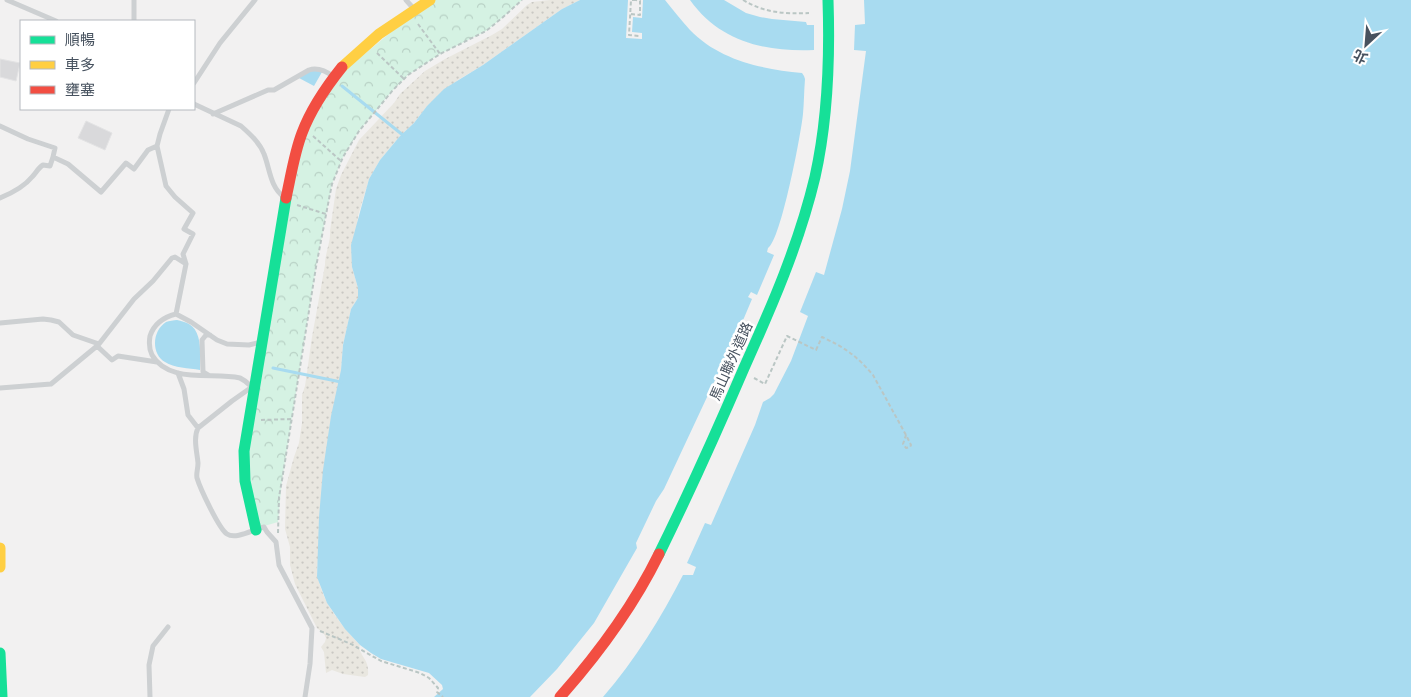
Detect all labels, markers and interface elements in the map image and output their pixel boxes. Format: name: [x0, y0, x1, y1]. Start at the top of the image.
legend: [20, 20, 195, 110]
north arrow: [1341, 20, 1391, 70]
text: 順暢: [65, 31, 95, 49]
text: 北: [1351, 46, 1370, 67]
text: 車多: [65, 56, 95, 74]
text: 壅塞: [65, 81, 95, 99]
street label: 馬山聯外道路: [707, 319, 755, 403]

